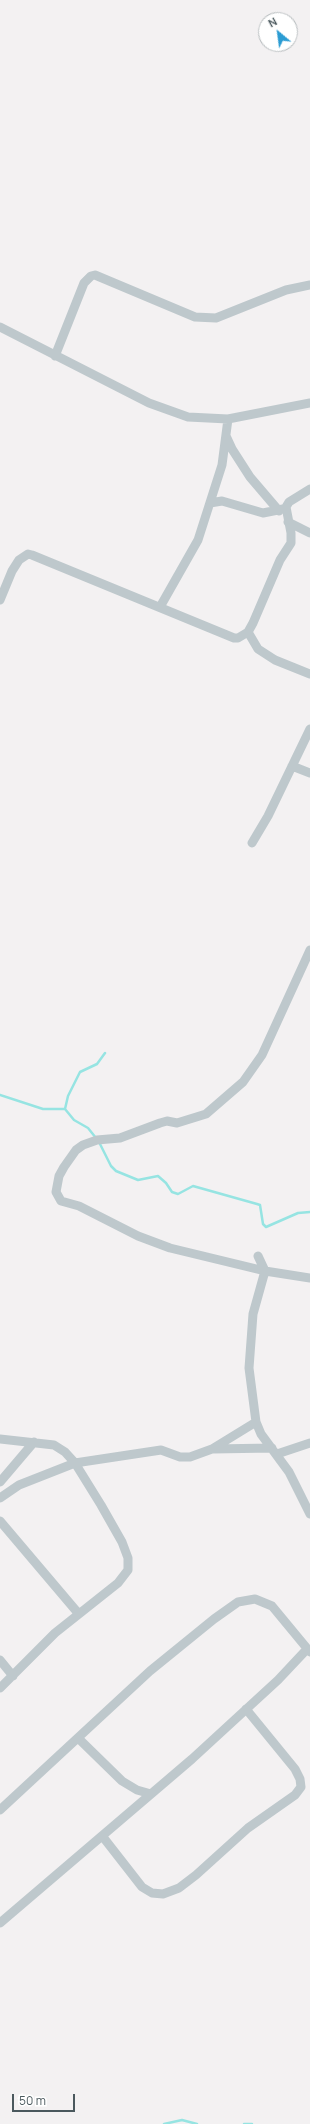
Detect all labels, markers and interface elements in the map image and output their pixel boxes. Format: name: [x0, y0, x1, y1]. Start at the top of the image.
north arrow: [258, 12, 298, 52]
text: N: [265, 13, 280, 30]
scale bar: [14, 2086, 77, 2112]
text: 50 m: [19, 2092, 46, 2109]

